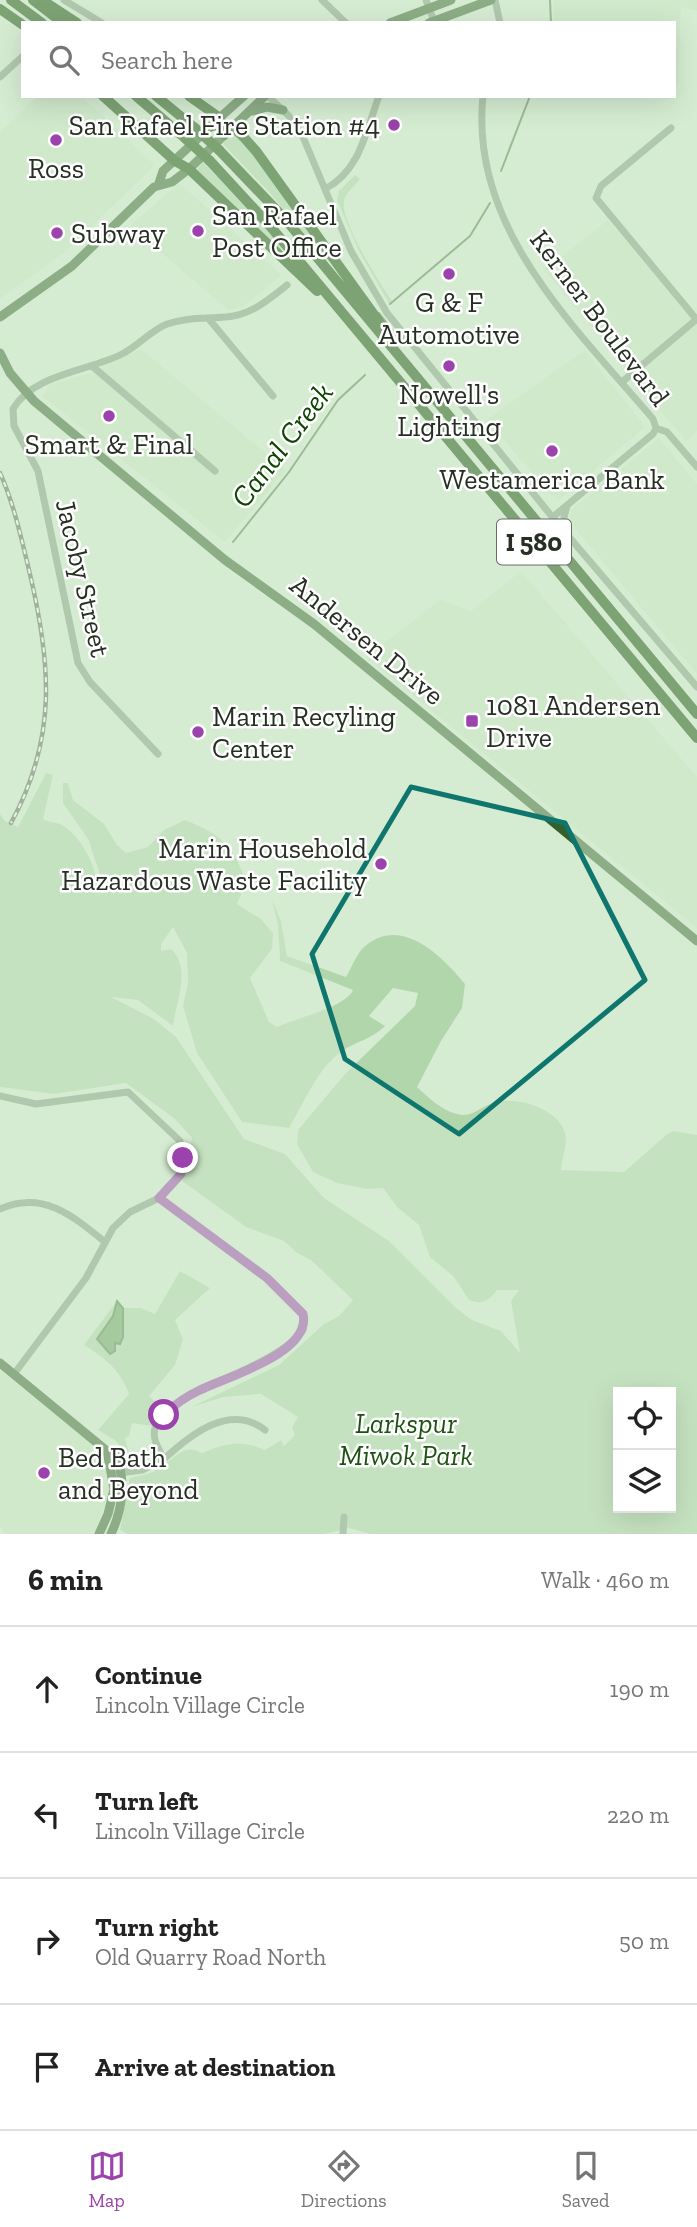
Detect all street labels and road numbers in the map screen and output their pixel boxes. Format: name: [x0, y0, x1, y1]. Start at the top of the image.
street label: Kerner Boulevard: [523, 224, 677, 412]
street label: Jacoby Street: [49, 496, 117, 661]
road number: I 580: [497, 520, 571, 564]
street label: Andersen Drive: [283, 568, 451, 712]

